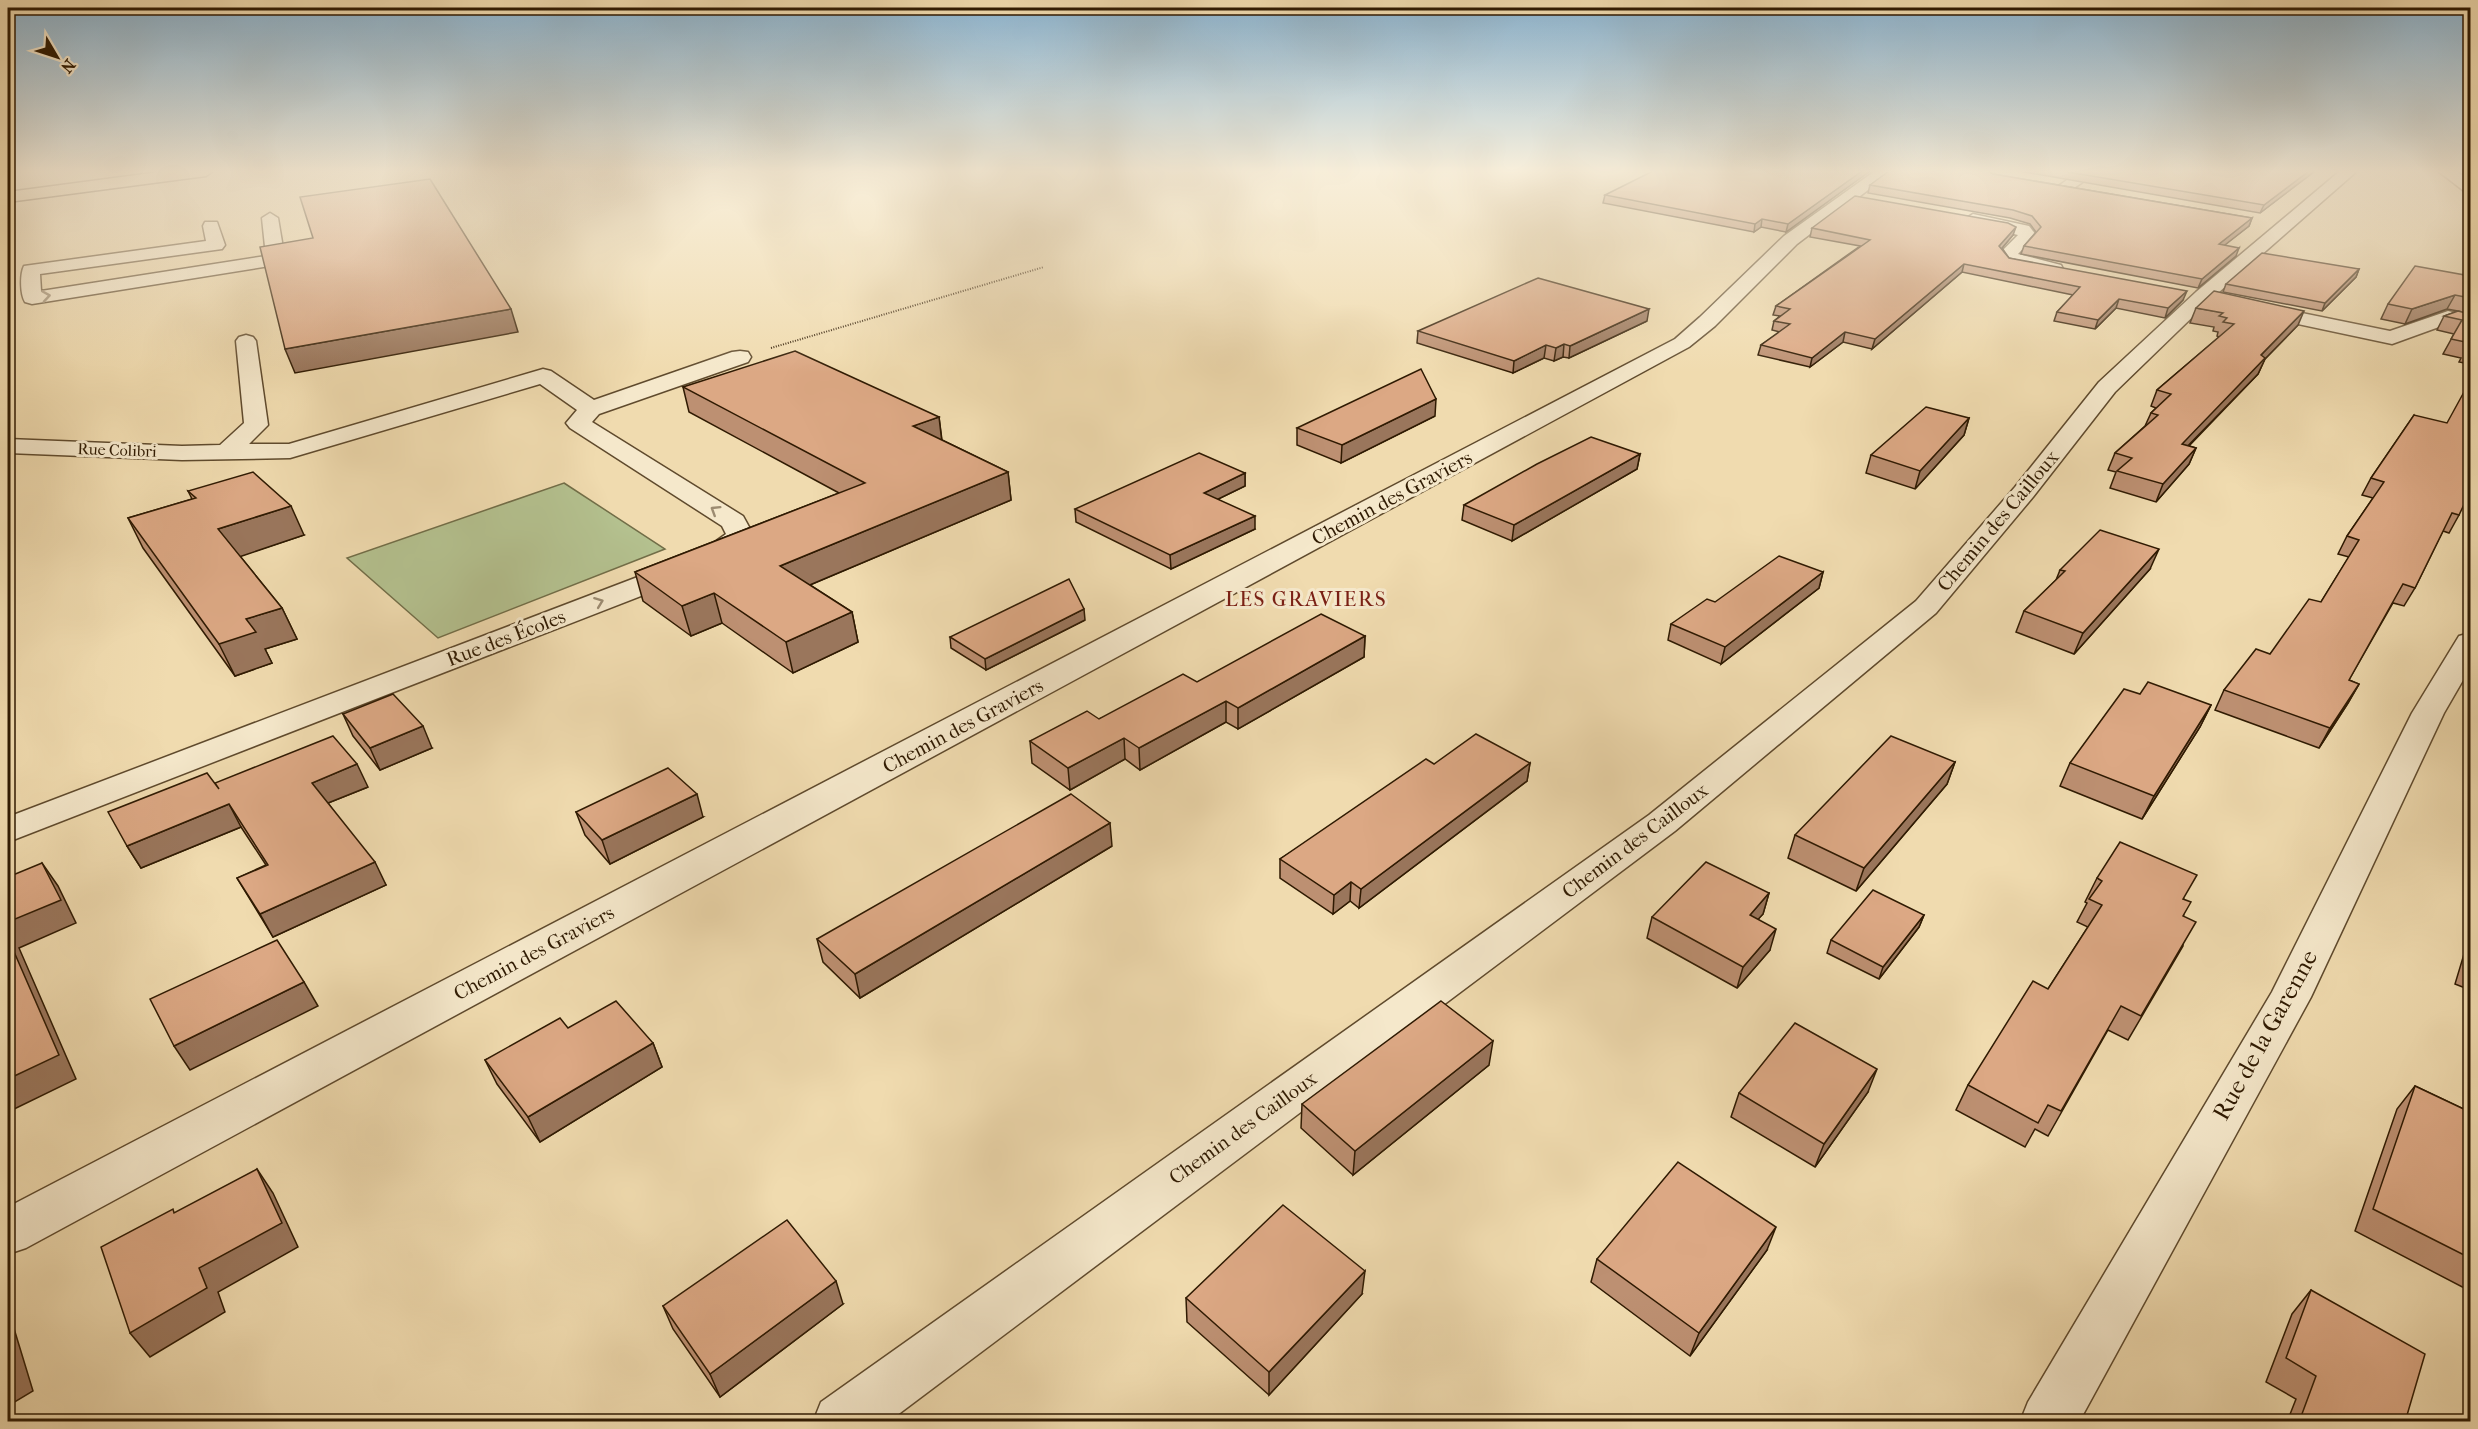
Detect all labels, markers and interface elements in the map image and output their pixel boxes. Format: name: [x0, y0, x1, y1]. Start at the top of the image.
north arrow: [27, 27, 87, 87]
text: N: [57, 55, 79, 77]
one-way arrow: [41, 290, 51, 303]
street label: Rue Colibri: [77, 439, 157, 461]
street label: Chemin des Graviers: [1308, 446, 1476, 550]
street label: Chemin des Cailloux: [1932, 446, 2064, 596]
one-way arrow: [711, 506, 722, 517]
district label: LES GRAVIERS: [1225, 587, 1387, 611]
one-way arrow: [593, 597, 603, 610]
street label: Rue des Écoles: [443, 604, 569, 671]
street label: Chemin des Graviers: [879, 674, 1047, 778]
street label: Chemin des Cailloux: [1558, 778, 1713, 903]
street label: Chemin des Graviers: [450, 901, 618, 1005]
street label: Rue de la Garenne: [2207, 945, 2323, 1125]
street label: Chemin des Cailloux: [1165, 1066, 1322, 1189]

